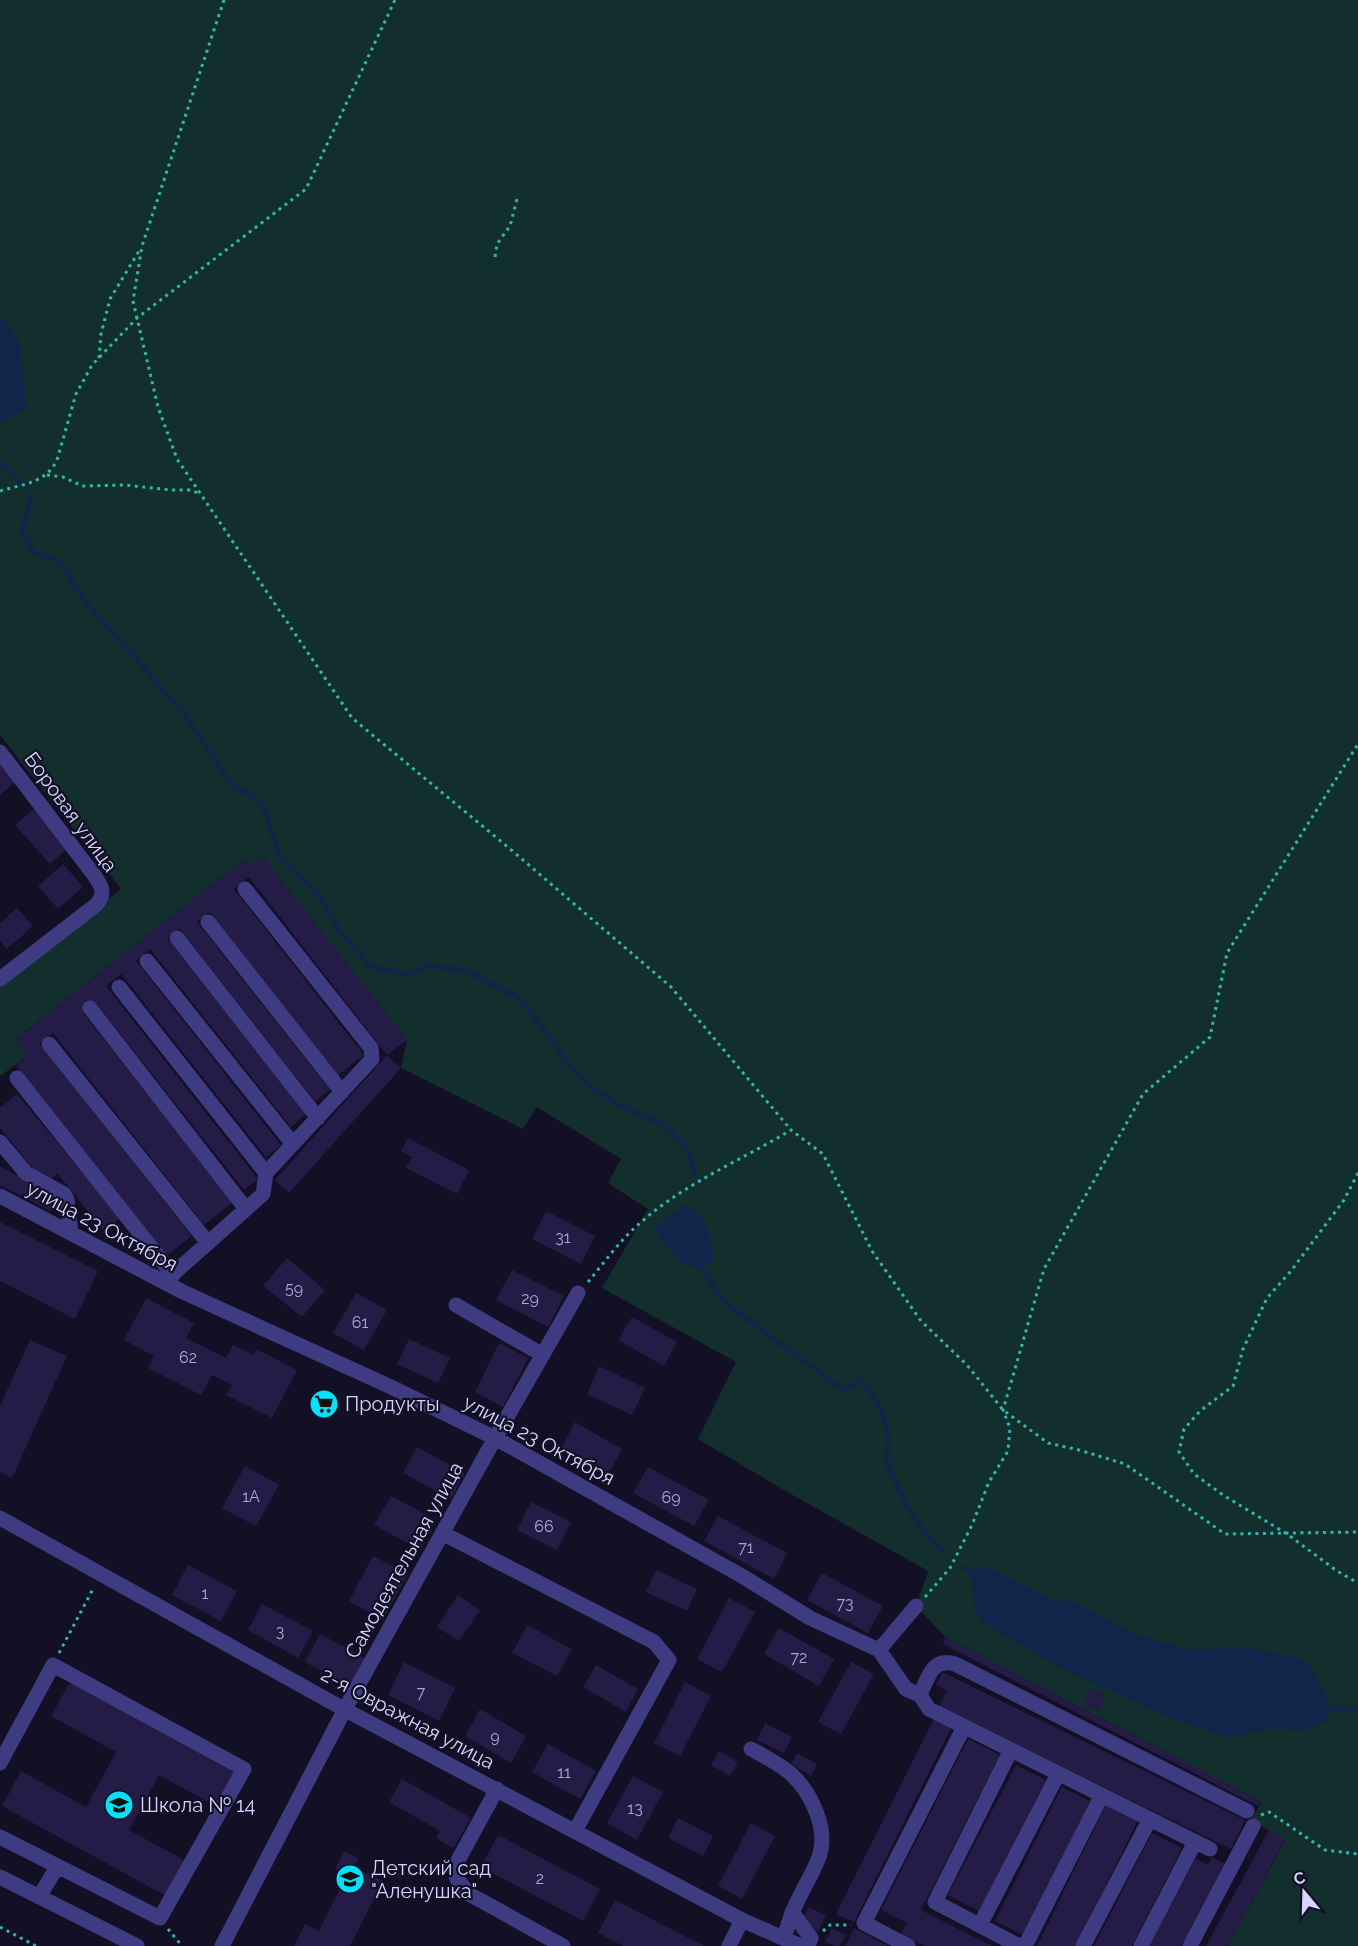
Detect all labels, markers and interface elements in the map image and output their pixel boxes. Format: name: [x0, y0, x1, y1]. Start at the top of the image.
street label: Боровая улица: [19, 747, 123, 877]
street label: улица 23 Октября: [22, 1176, 182, 1276]
house number: 31: [555, 1228, 571, 1247]
house number: 59: [285, 1279, 303, 1298]
house number: 29: [521, 1289, 539, 1308]
house number: 61: [352, 1313, 368, 1332]
house number: 62: [179, 1348, 197, 1367]
supermarket icon: Продукты: [308, 1388, 340, 1420]
street label: улица 23 Октября: [459, 1390, 619, 1490]
place label: Продукты: [345, 1392, 439, 1416]
street label: Самодеятельная улица: [340, 1458, 468, 1662]
house number: 1А: [242, 1487, 260, 1506]
house number: 69: [661, 1488, 681, 1507]
house number: 66: [534, 1517, 554, 1536]
house number: 71: [738, 1538, 754, 1557]
house number: 1: [202, 1584, 209, 1603]
house number: 73: [836, 1594, 854, 1613]
house number: 3: [276, 1622, 284, 1641]
house number: 72: [791, 1648, 807, 1667]
street label: 2-я Овражная улица: [317, 1662, 499, 1774]
house number: 7: [417, 1683, 426, 1702]
house number: 9: [490, 1727, 500, 1746]
house number: 11: [557, 1763, 571, 1782]
school or university icon: Школа № 14: [103, 1789, 135, 1821]
place label: Школа № 14: [140, 1793, 256, 1817]
house number: 13: [627, 1799, 643, 1818]
place label: Детский сад "Аленушка": [371, 1856, 491, 1903]
north arrow: [1274, 1862, 1334, 1922]
school or university icon: Детский сад "Аленушка": [334, 1863, 366, 1895]
text: С: [1291, 1868, 1308, 1889]
house number: 2: [536, 1869, 544, 1888]

